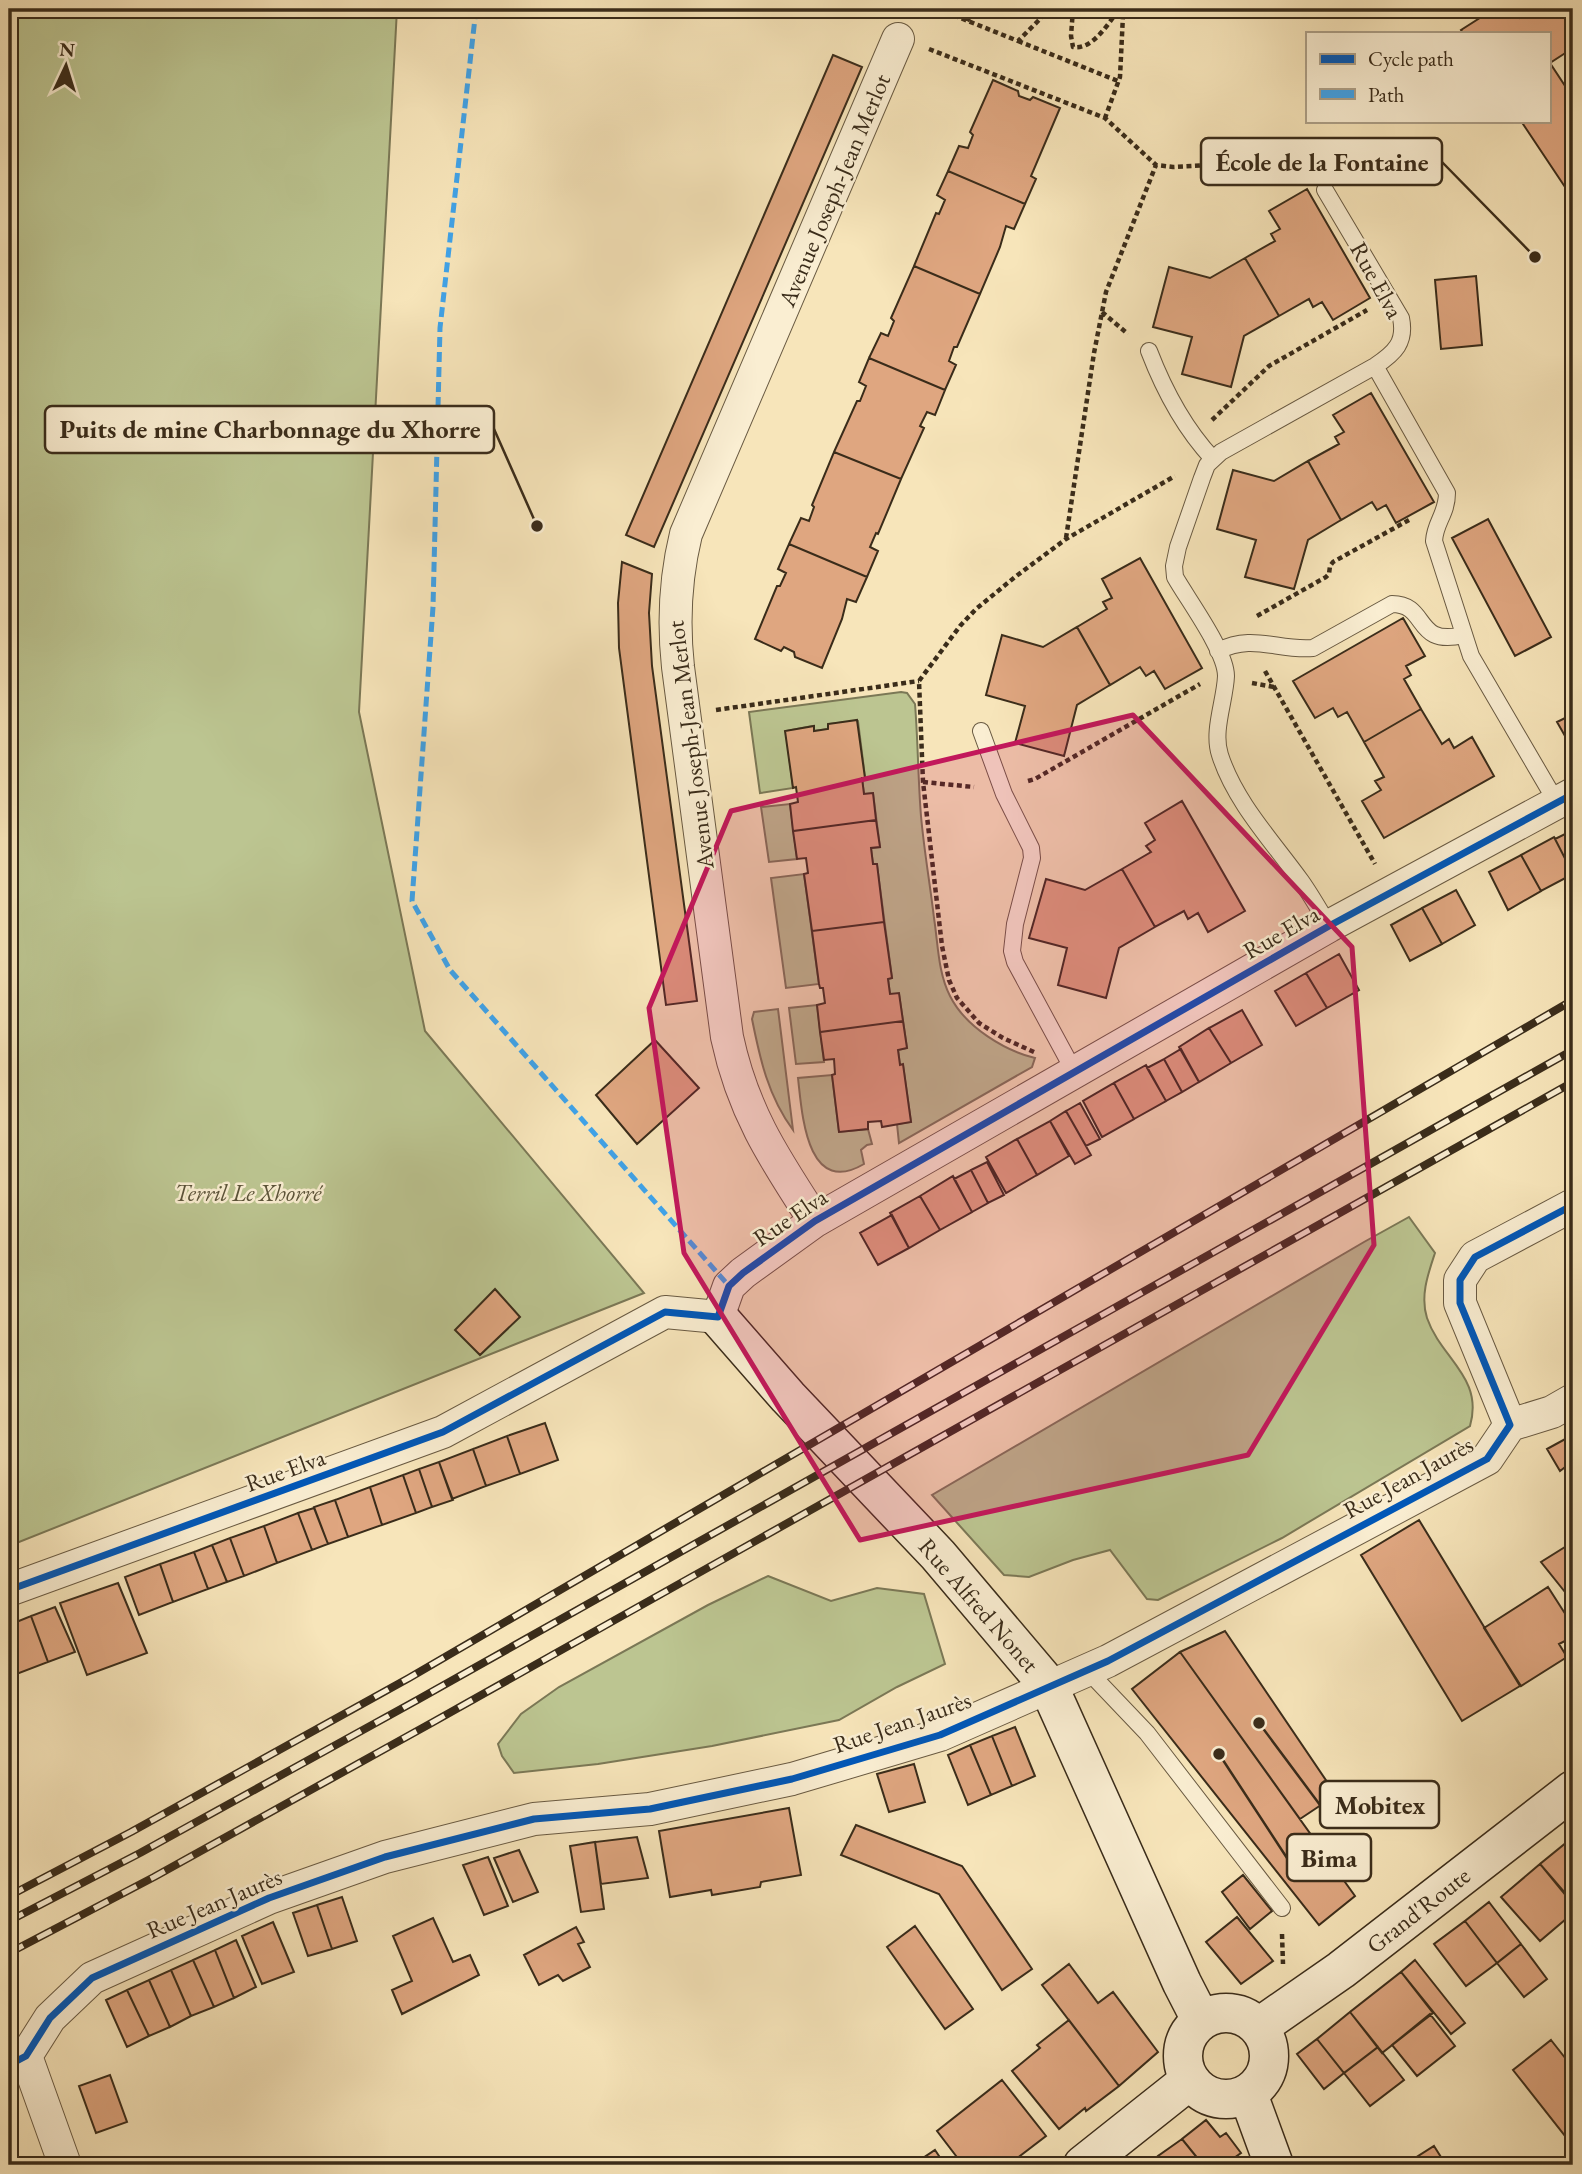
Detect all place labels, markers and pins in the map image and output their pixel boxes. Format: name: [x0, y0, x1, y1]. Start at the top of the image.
callout: École de la Fontaine: [1201, 138, 1442, 185]
callout: Puits de mine Charbonnage du Xhorre: [45, 406, 494, 453]
callout: Mobitex: [1320, 1781, 1439, 1828]
callout: Bima: [1287, 1834, 1371, 1881]

